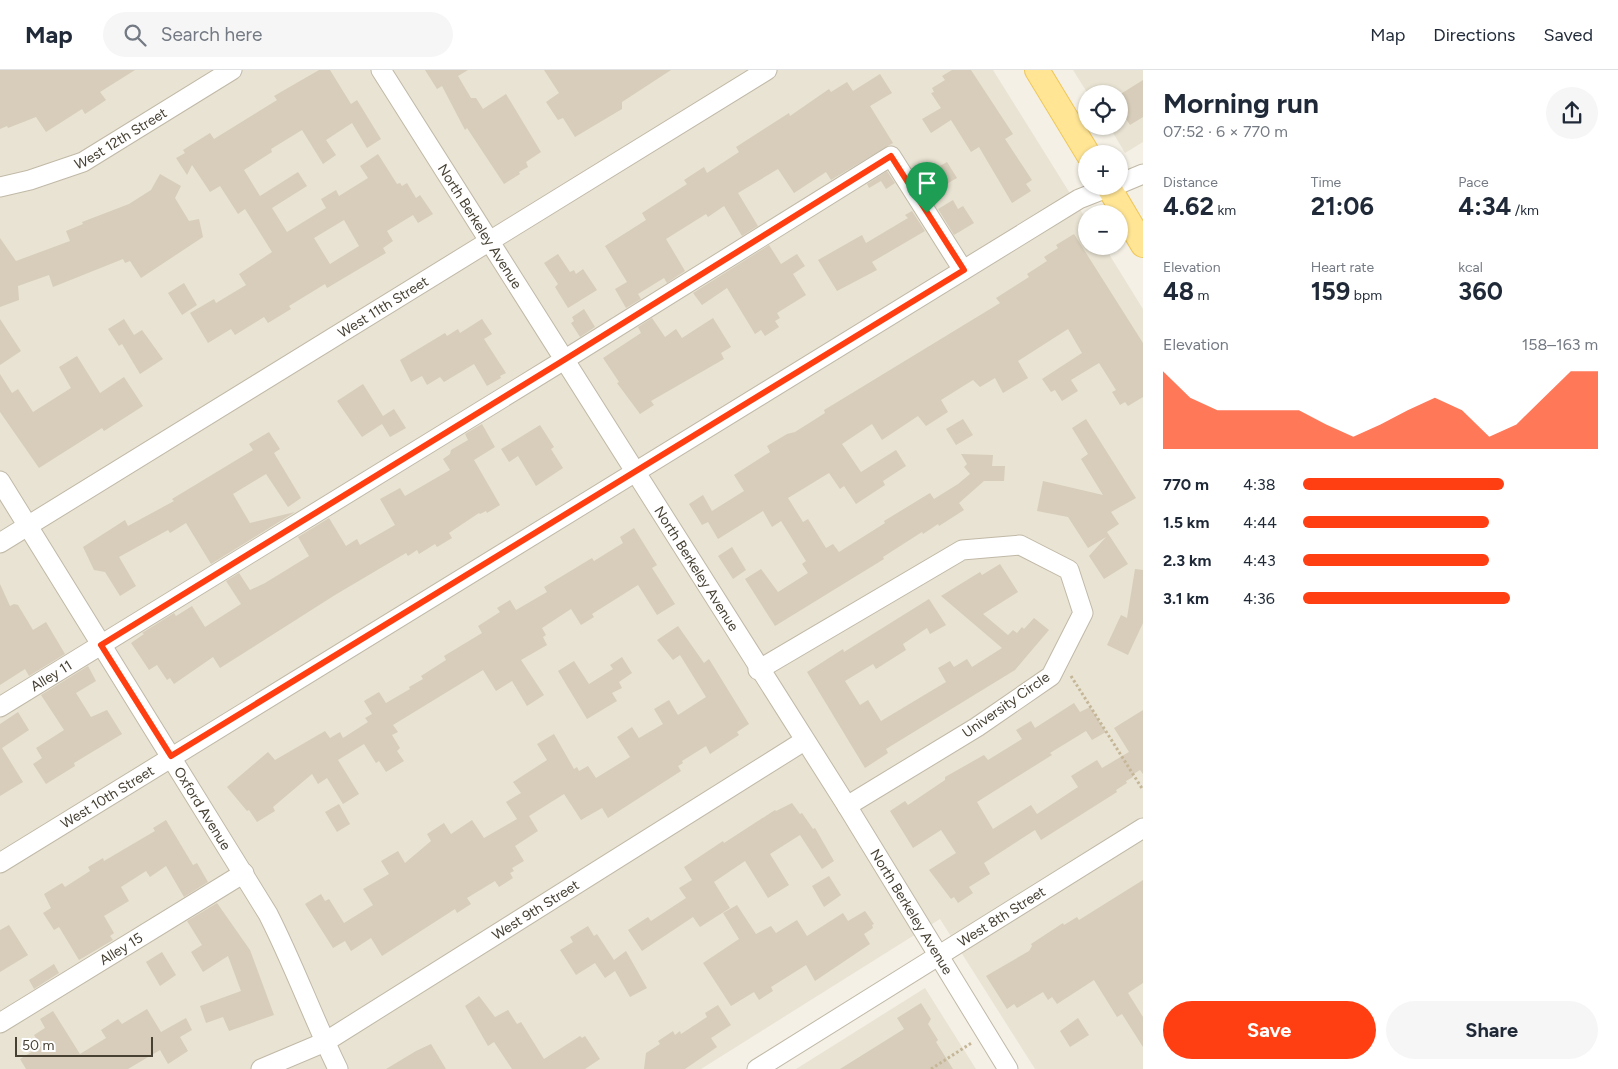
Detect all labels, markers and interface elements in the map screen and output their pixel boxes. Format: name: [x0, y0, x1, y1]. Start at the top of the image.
search box: [103, 12, 453, 57]
text: Map: [25, 20, 73, 49]
icon: search: [121, 21, 149, 49]
text: Search here: [161, 23, 262, 46]
text: Map: [1370, 24, 1405, 46]
text: Directions: [1433, 24, 1515, 46]
text: Saved: [1543, 24, 1593, 46]
map controls: [1078, 85, 1128, 255]
button: locate: [1078, 85, 1128, 135]
text: Morning run: [1163, 86, 1319, 120]
button: share: [1546, 87, 1598, 139]
street label: West 12th Street: [72, 104, 170, 173]
text: 07:52 · 6 × 770 m: [1163, 122, 1288, 141]
button: +: [1078, 145, 1128, 195]
street label: North Berkeley Avenue: [434, 161, 526, 292]
pin: [906, 162, 948, 213]
icon: arrive: [913, 169, 941, 197]
text: Distance: [1163, 174, 1218, 191]
text: Time: [1311, 174, 1341, 191]
text: Pace: [1458, 174, 1489, 191]
text: 4.62: [1163, 191, 1214, 221]
text: 21:06: [1311, 191, 1374, 221]
text: 4:34: [1458, 191, 1511, 221]
text: km: [1214, 202, 1236, 219]
text: /km: [1511, 202, 1539, 219]
button: −: [1078, 205, 1128, 255]
text: Elevation: [1163, 259, 1221, 276]
text: Heart rate: [1311, 259, 1374, 276]
text: kcal: [1458, 259, 1483, 276]
street label: West 11th Street: [335, 272, 431, 341]
text: 48: [1163, 276, 1194, 306]
text: 159: [1311, 276, 1350, 306]
text: 360: [1458, 276, 1503, 306]
text: m: [1194, 287, 1210, 304]
text: bpm: [1350, 287, 1382, 304]
text: Elevation: [1163, 335, 1229, 354]
text: 158–163 m: [1522, 335, 1598, 354]
text: 770 m: [1163, 475, 1209, 494]
text: 4:38: [1243, 475, 1276, 494]
street label: North Berkeley Avenue: [651, 503, 743, 634]
text: 1.5 km: [1163, 513, 1209, 532]
text: 4:44: [1243, 513, 1277, 532]
text: 2.3 km: [1163, 551, 1212, 570]
text: 4:43: [1243, 551, 1276, 570]
text: 3.1 km: [1163, 589, 1209, 608]
text: 4:36: [1243, 589, 1275, 608]
street label: Alley 11: [27, 656, 75, 695]
street label: University Circle: [959, 668, 1053, 741]
street label: West 10th Street: [58, 762, 157, 832]
street label: Oxford Avenue: [171, 764, 235, 853]
street label: North Berkeley Avenue: [867, 846, 957, 978]
street label: West 9th Street: [489, 876, 582, 943]
street label: West 8th Street: [954, 883, 1048, 950]
street label: Alley 15: [96, 929, 146, 968]
button: Save: [1163, 1001, 1376, 1059]
button: Share: [1386, 1001, 1598, 1059]
scale bar: [15, 1034, 152, 1057]
text: 50 m: [22, 1037, 54, 1054]

